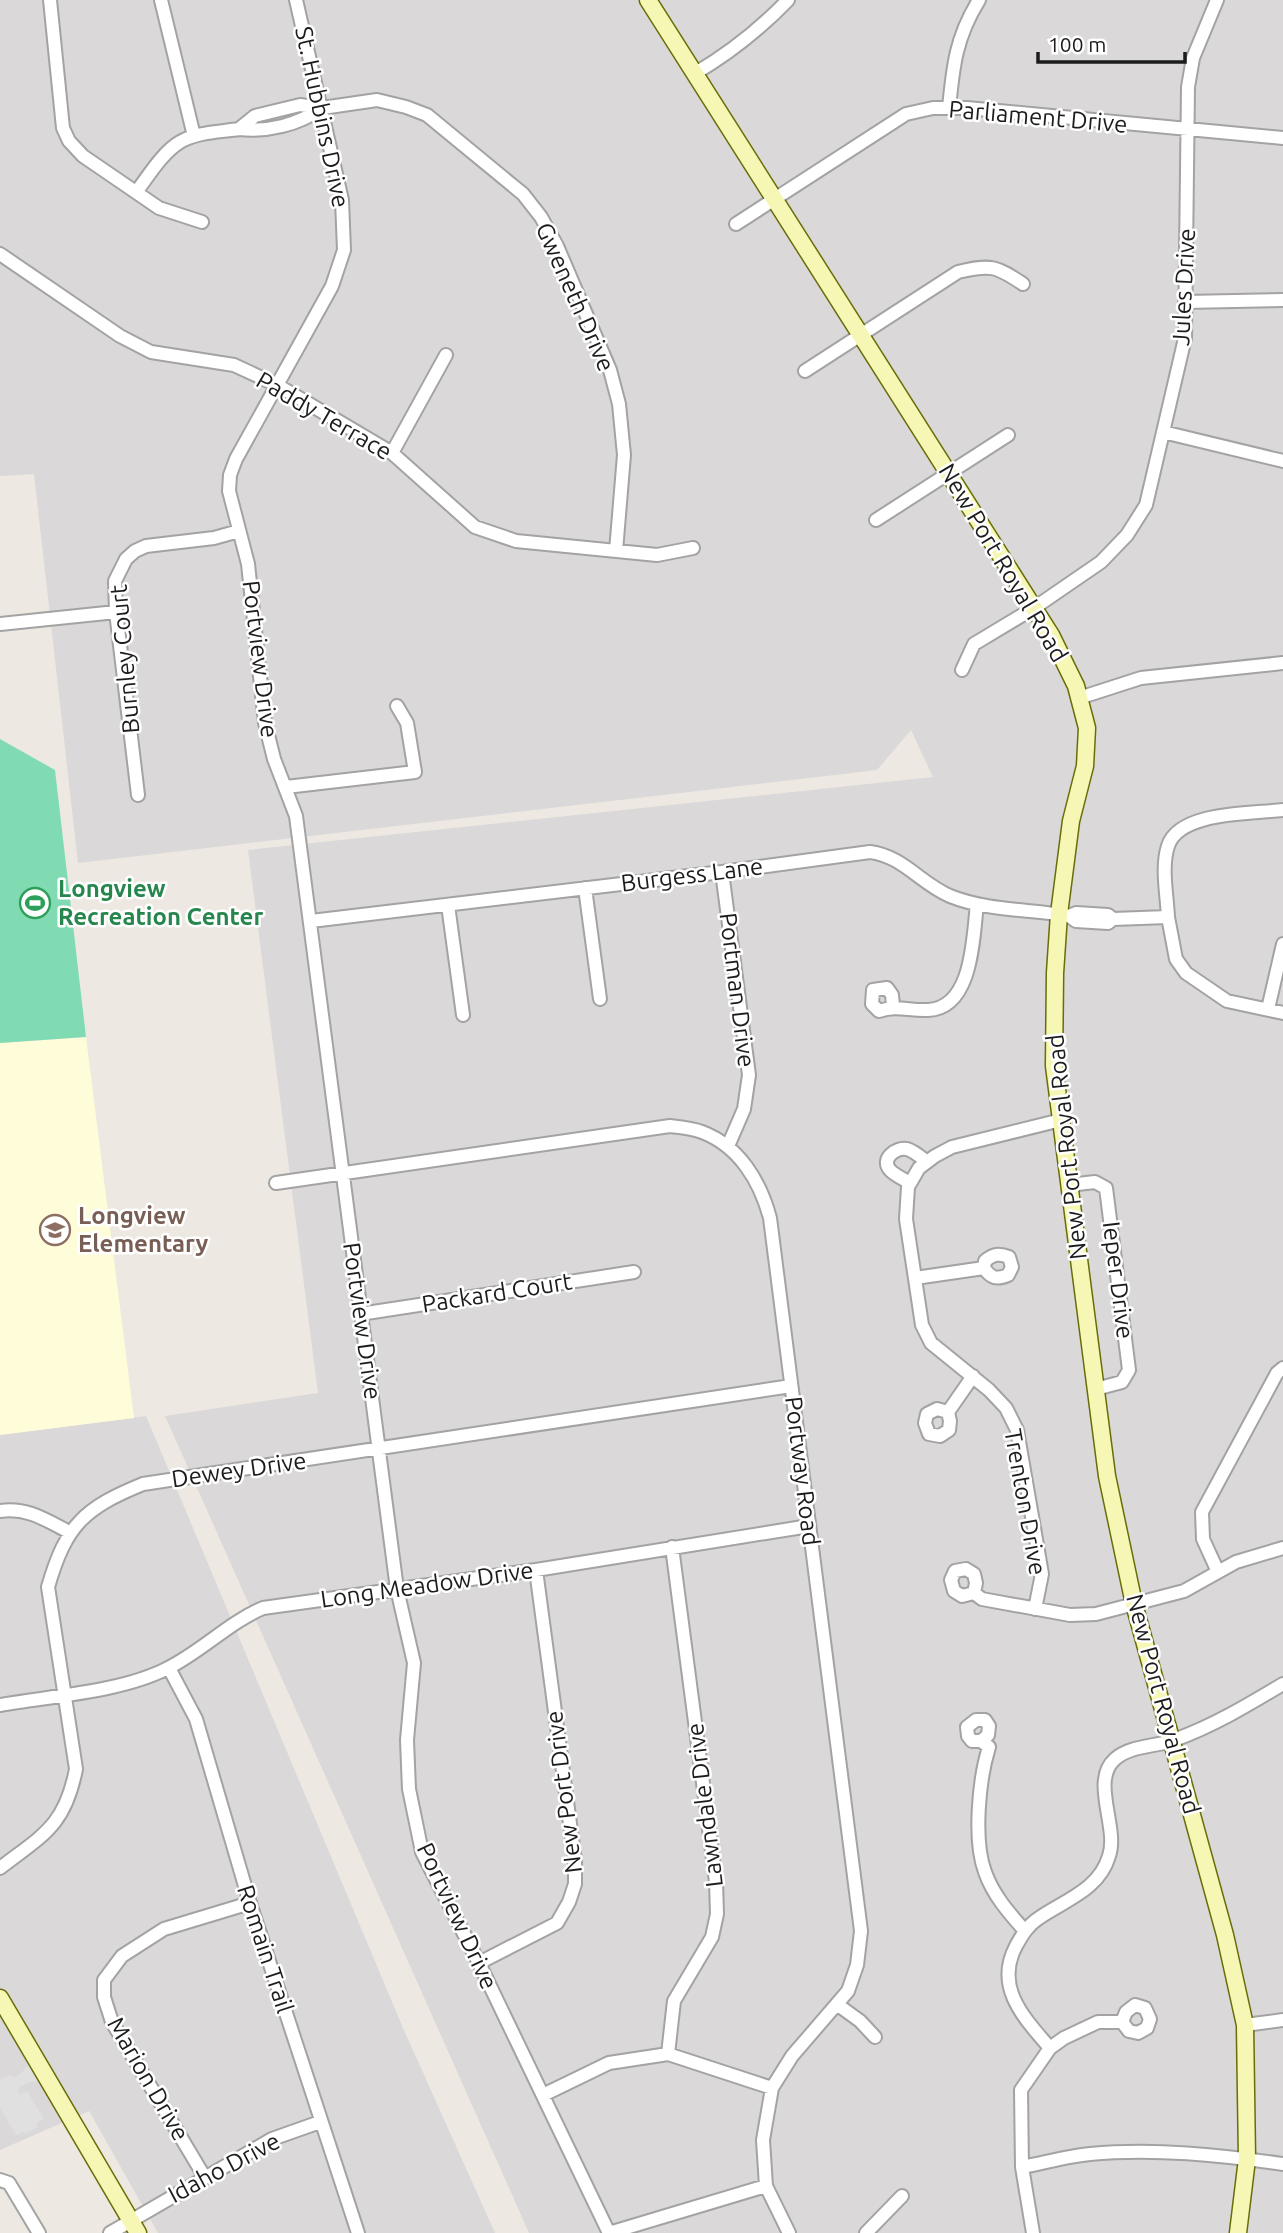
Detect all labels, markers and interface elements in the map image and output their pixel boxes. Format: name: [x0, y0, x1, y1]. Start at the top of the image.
scale bar: [1038, 21, 1185, 65]
street label: St. Hubbins Drive: [290, 24, 355, 210]
text: 100 m: [1048, 32, 1106, 56]
street label: Parliament Drive: [948, 95, 1129, 138]
street label: Gweneth Drive: [531, 218, 620, 375]
street label: Jules Drive: [1167, 227, 1200, 346]
street label: Paddy Terrace: [252, 366, 397, 465]
street label: New Port Royal Road: [934, 459, 1073, 667]
street label: Portview Drive: [237, 579, 284, 739]
street label: Burnley Court: [104, 583, 144, 735]
street label: Burgess Lane: [619, 852, 765, 897]
place label: Longview Recreation Center: [58, 875, 263, 930]
sports icon: Longview Recreation Center: [18, 886, 52, 920]
street label: Portman Drive: [715, 911, 760, 1069]
street label: New Port Royal Road: [1041, 1033, 1092, 1261]
place label: Longview Elementary: [78, 1202, 208, 1257]
school or university icon: Longview Elementary: [38, 1213, 72, 1247]
street label: Ieper Drive: [1098, 1220, 1139, 1340]
street label: Portview Drive: [338, 1241, 387, 1401]
street label: Packard Court: [420, 1267, 574, 1318]
street label: Portway Road: [780, 1395, 825, 1547]
street label: Trenton Drive: [999, 1427, 1052, 1577]
street label: Dewey Drive: [170, 1447, 308, 1492]
street label: Long Meadow Drive: [319, 1556, 535, 1613]
street label: New Port Royal Road: [1121, 1591, 1206, 1817]
street label: New Port Drive: [540, 1709, 587, 1875]
street label: Lawndale Drive: [681, 1722, 728, 1889]
street label: Portview Drive: [412, 1838, 503, 1993]
street label: Romain Trail: [232, 1881, 299, 2016]
street label: Marion Drive: [102, 2012, 195, 2145]
street label: Idaho Drive: [163, 2127, 284, 2208]

